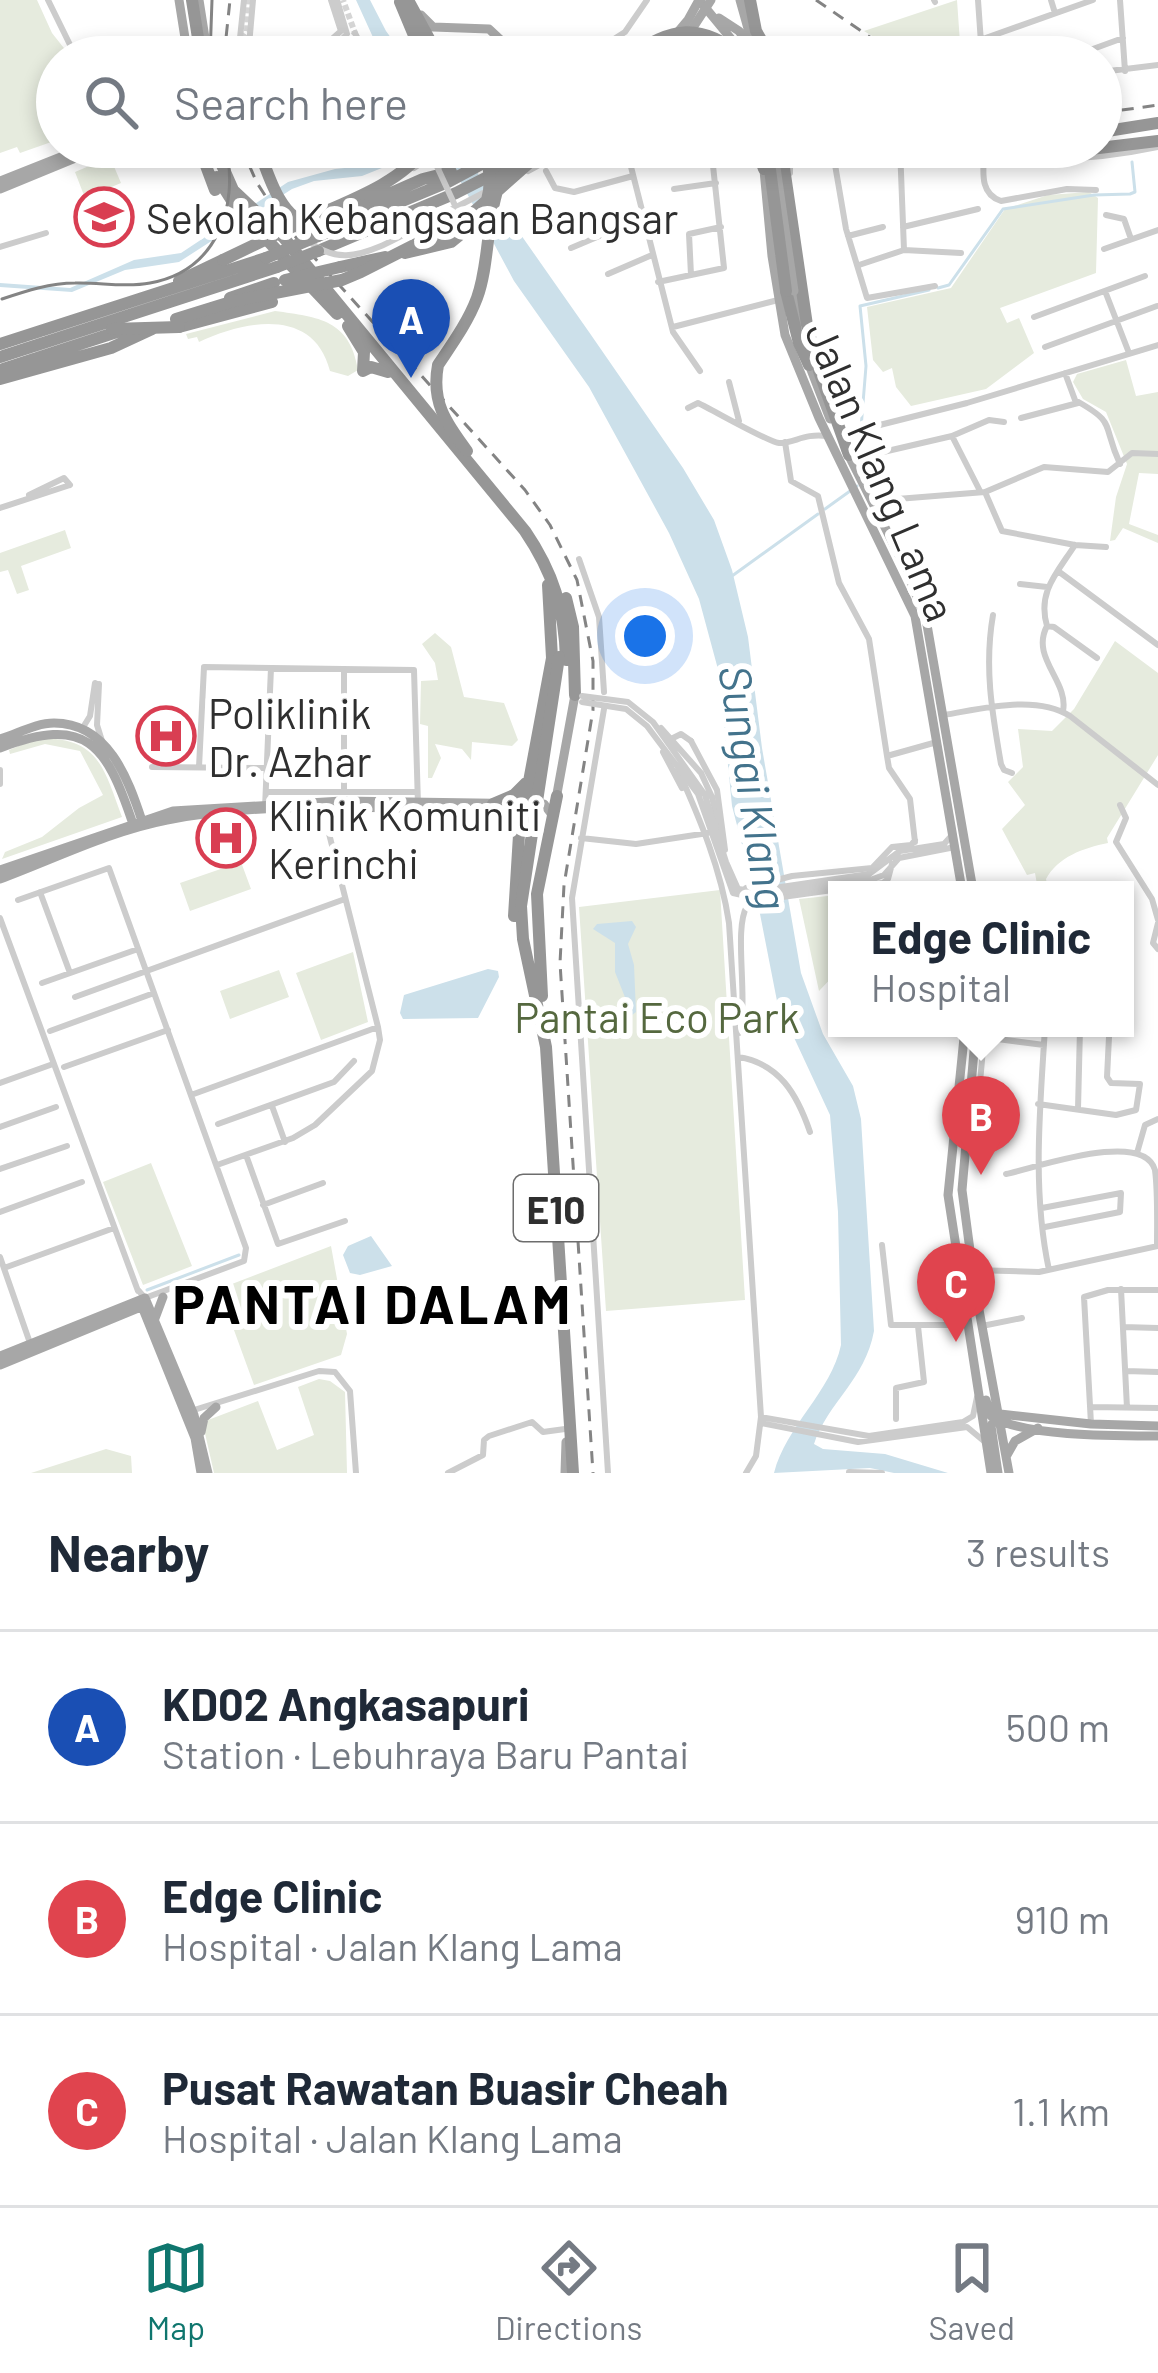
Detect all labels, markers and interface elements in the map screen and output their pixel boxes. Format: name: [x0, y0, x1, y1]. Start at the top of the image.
search box: [36, 36, 1122, 168]
icon: search: [78, 69, 144, 135]
text: Search here: [174, 75, 408, 129]
school or university icon: Sekolah Kebangsaan Bangsar: [73, 186, 135, 248]
place label: Sekolah Kebangsaan Bangsar: [146, 192, 678, 243]
pin: A: [372, 279, 450, 378]
street label: Jalan Klang Lama: [796, 314, 967, 628]
your location: [615, 606, 675, 666]
water label: Sungai Klang: [709, 661, 801, 913]
place label: Poliklinik Dr. Azhar: [208, 687, 371, 785]
hospital icon: Poliklinik Dr. Azhar: [135, 705, 197, 767]
place label: Klinik Komuniti Kerinchi: [268, 789, 541, 887]
hospital icon: Klinik Komuniti Kerinchi: [195, 807, 257, 869]
popup: [828, 881, 1134, 1037]
text: Edge Clinic: [871, 909, 1091, 963]
text: Hospital: [871, 963, 1011, 1010]
park label: Pantai Eco Park: [514, 991, 800, 1041]
pin: B: [942, 1076, 1020, 1175]
road number: E10: [514, 1175, 598, 1241]
pin: C: [917, 1243, 995, 1342]
district label: PANTAI DALAM: [173, 1270, 573, 1335]
text: Nearby: [48, 1521, 209, 1582]
text: 3 results: [966, 1528, 1110, 1575]
text: KD02 Angkasapuri: [162, 1676, 530, 1730]
text: A: [74, 1703, 100, 1750]
text: 500 m: [1006, 1703, 1110, 1750]
text: Station · Lebuhraya Baru Pantai: [162, 1730, 689, 1777]
text: Edge Clinic: [162, 1868, 382, 1922]
text: B: [75, 1895, 99, 1942]
text: 910 m: [1015, 1895, 1110, 1942]
text: Hospital · Jalan Klang Lama: [162, 1922, 623, 1969]
text: Pusat Rawatan Buasir Cheah: [162, 2060, 729, 2114]
text: C: [75, 2087, 99, 2134]
text: 1.1 km: [1012, 2087, 1110, 2134]
text: Hospital · Jalan Klang Lama: [162, 2114, 623, 2161]
tab: Map: [143, 2235, 209, 2347]
tab: Directions: [495, 2235, 642, 2347]
tab: Saved: [928, 2235, 1015, 2347]

